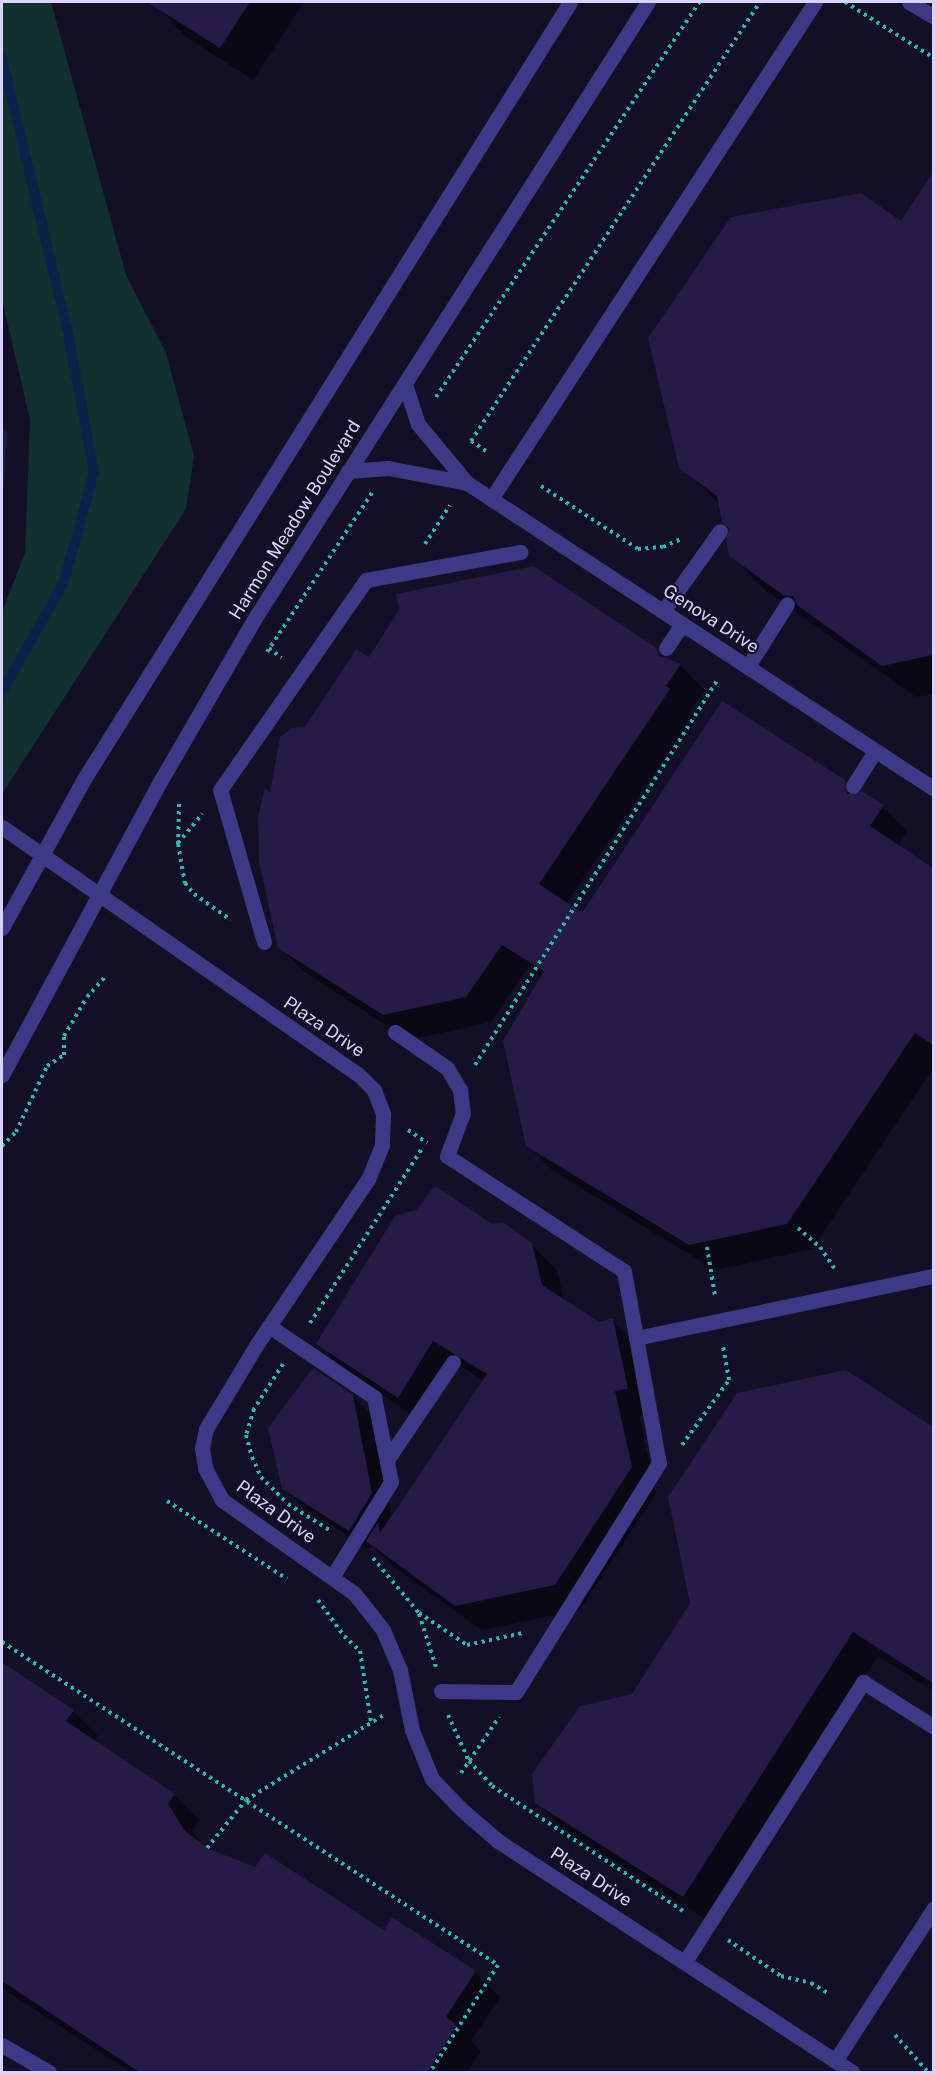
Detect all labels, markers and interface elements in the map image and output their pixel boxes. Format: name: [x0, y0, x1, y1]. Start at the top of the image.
street label: Harmon Meadow Boulevard: [225, 416, 365, 624]
street label: Genova Drive: [659, 580, 763, 658]
street label: Plaza Drive: [279, 992, 369, 1062]
street label: Plaza Drive: [232, 1476, 320, 1548]
street label: Plaza Drive: [546, 1843, 636, 1911]

